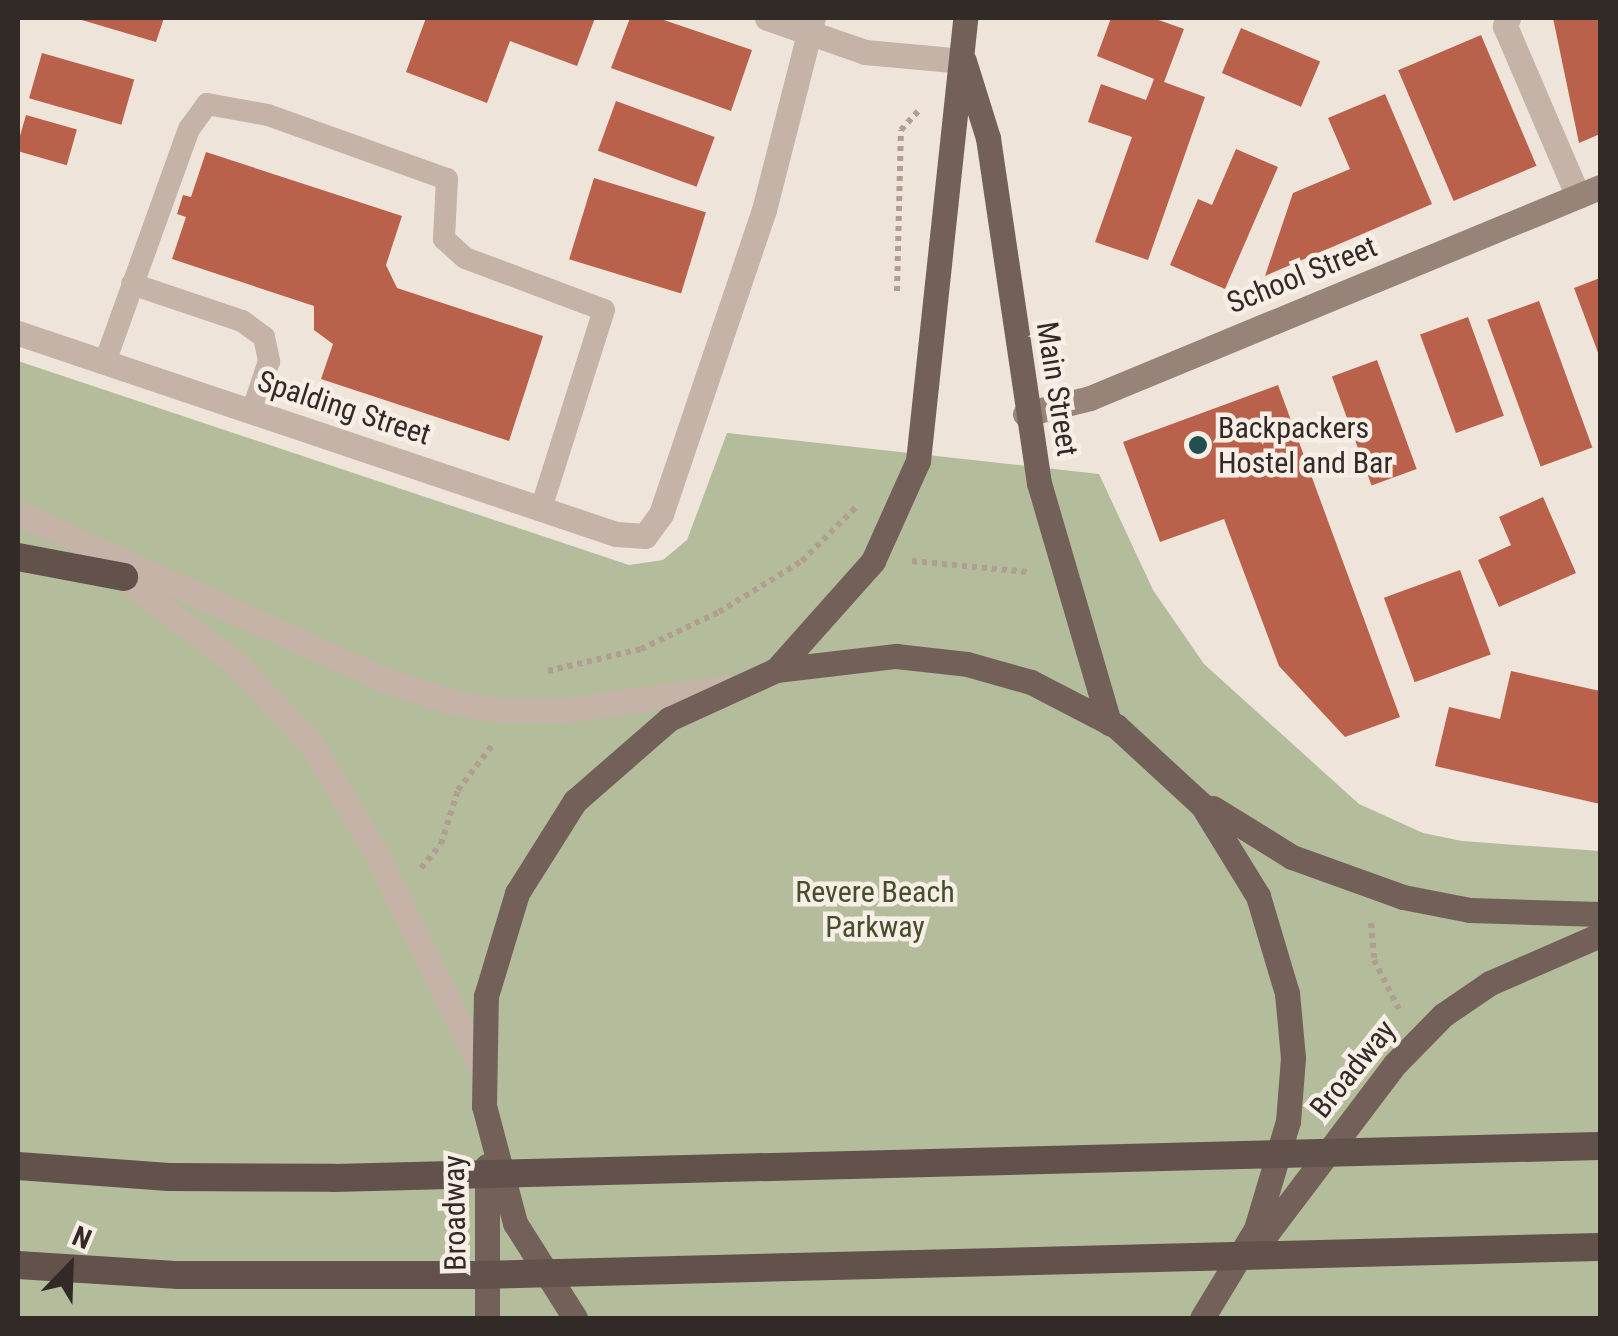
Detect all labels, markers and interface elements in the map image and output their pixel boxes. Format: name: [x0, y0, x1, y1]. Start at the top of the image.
street label: School Street: [1222, 229, 1382, 321]
street label: Main Street: [1029, 319, 1085, 459]
street label: Spalding Street: [253, 363, 435, 453]
place label: Backpackers Hostel and Bar: [1218, 410, 1393, 480]
marker: Backpackers Hostel and Bar: [1187, 434, 1209, 456]
park label: Revere Beach Parkway: [795, 874, 955, 944]
street label: Broadway: [1303, 1013, 1403, 1125]
street label: Broadway: [436, 1155, 474, 1271]
north arrow: [20, 1216, 120, 1316]
text: N: [68, 1219, 96, 1256]

